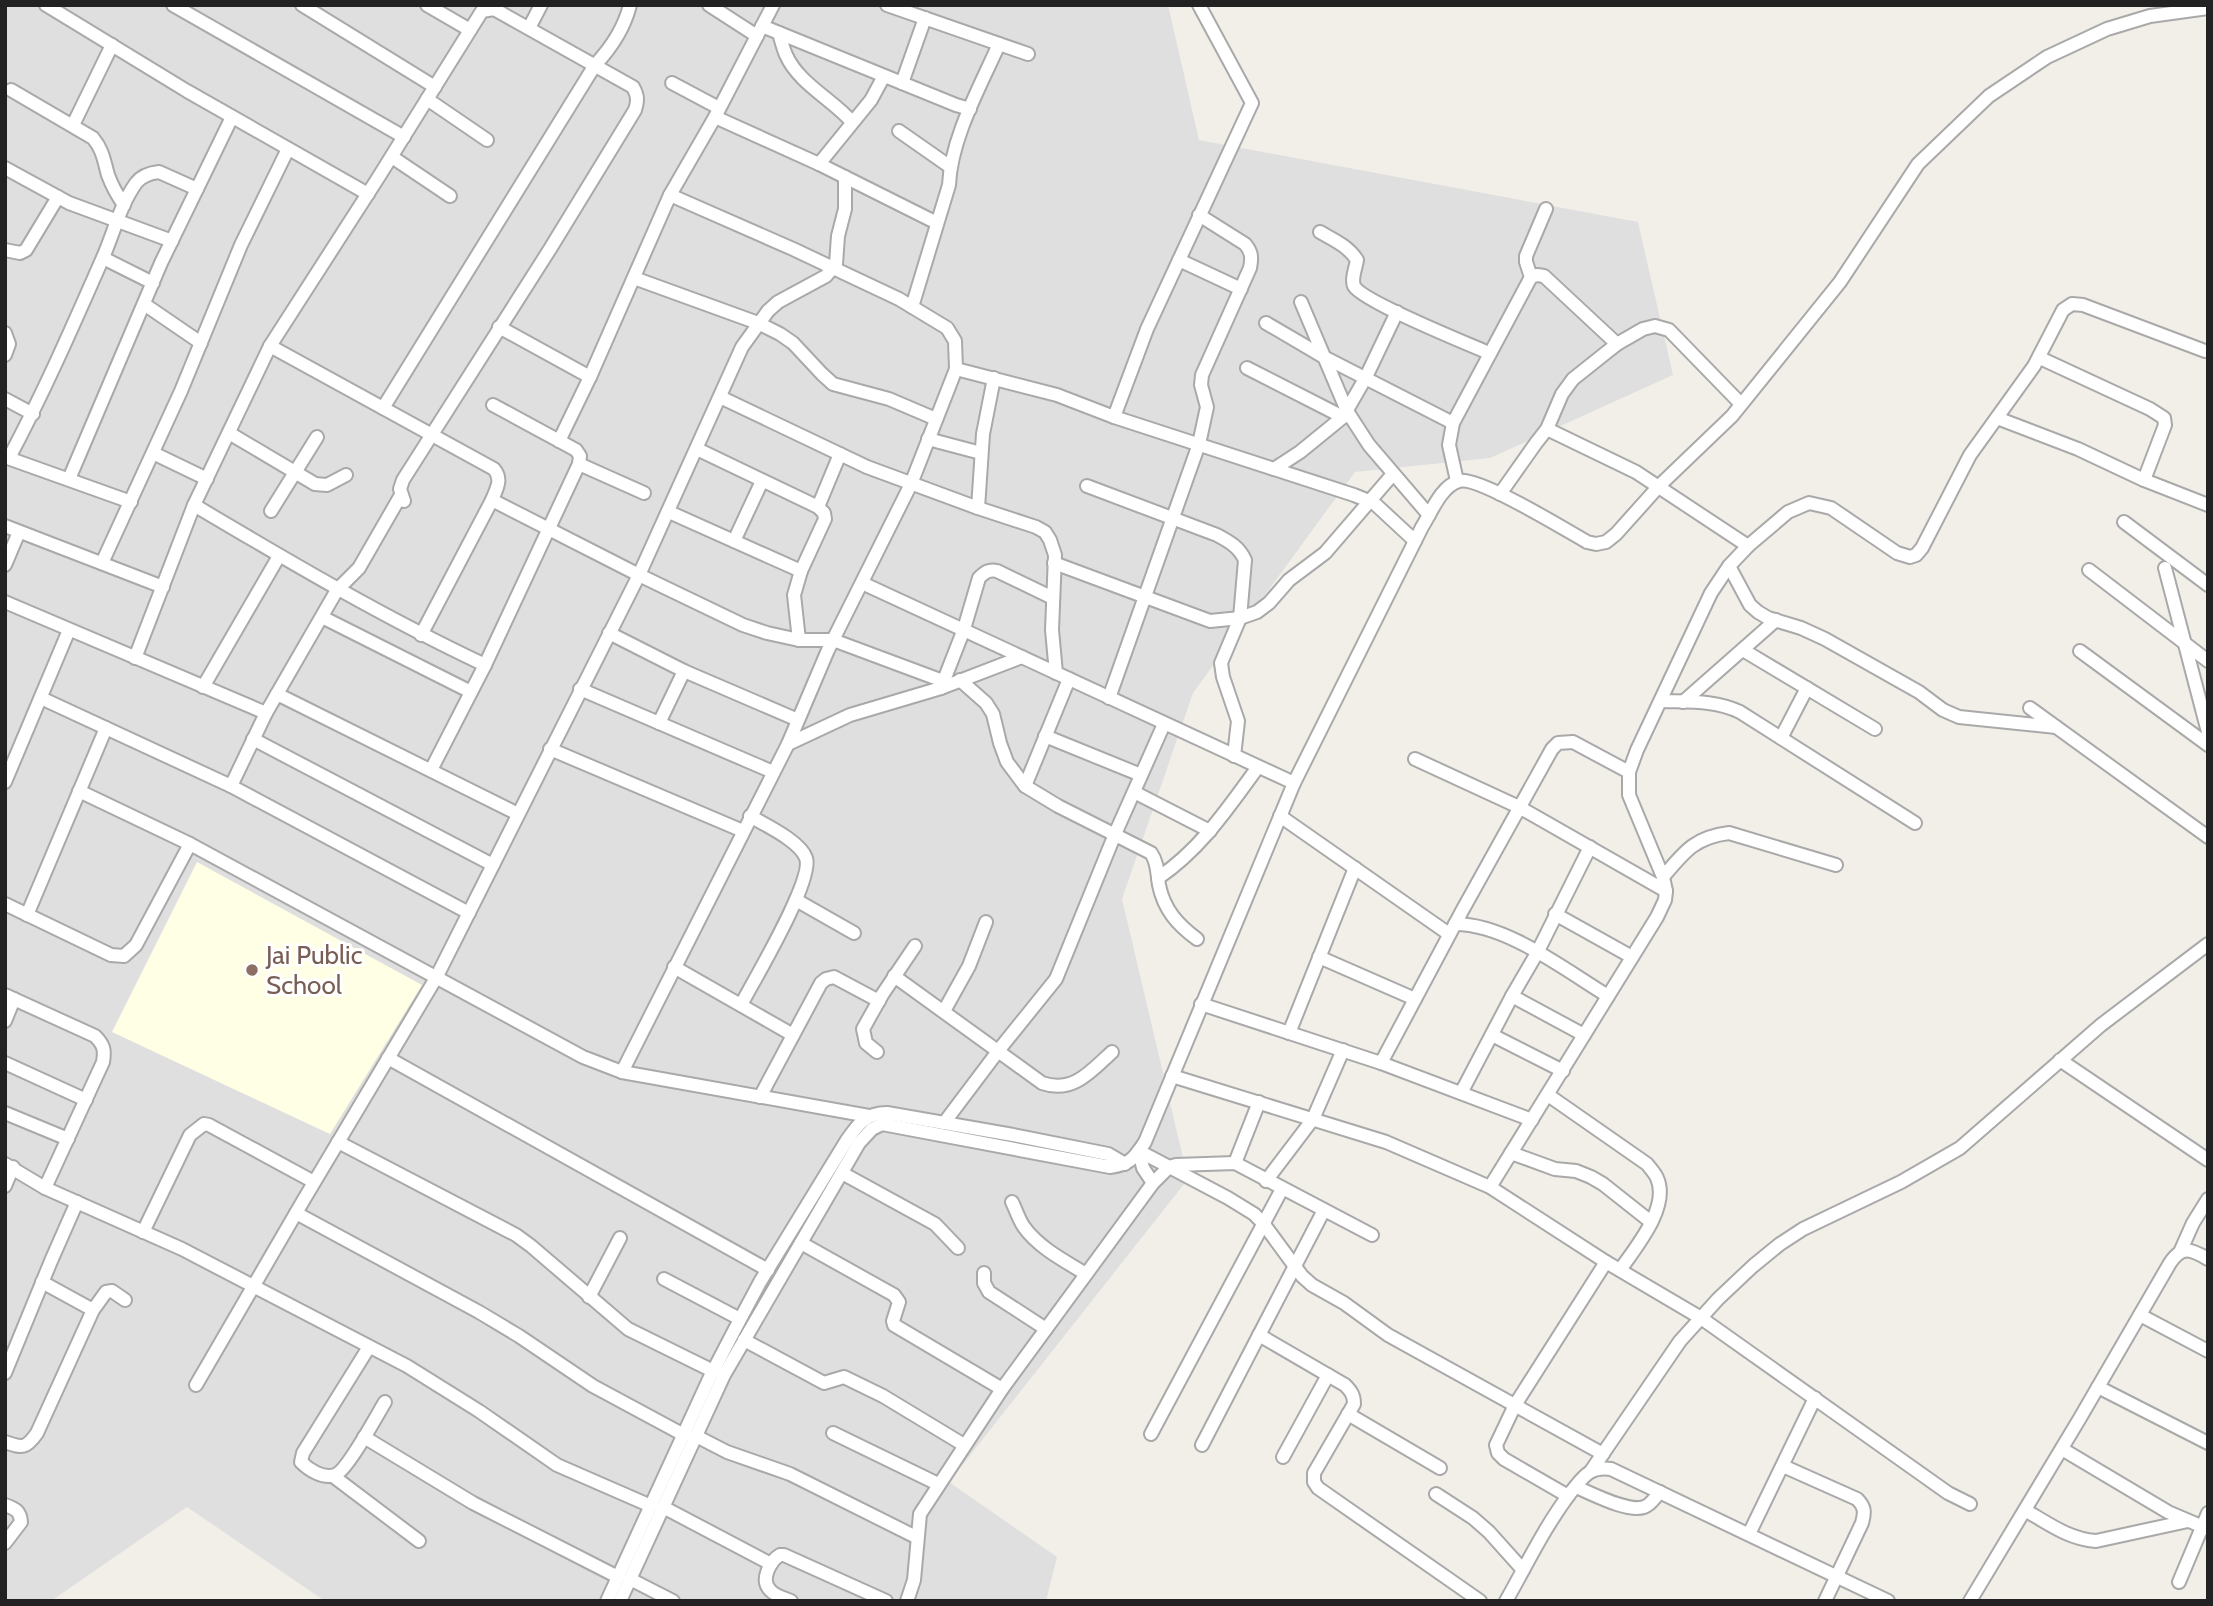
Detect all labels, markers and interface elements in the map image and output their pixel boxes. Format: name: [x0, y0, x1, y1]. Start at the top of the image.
place label: Jai Public School: [265, 939, 363, 1001]
marker: Jai Public School: [244, 962, 260, 978]

